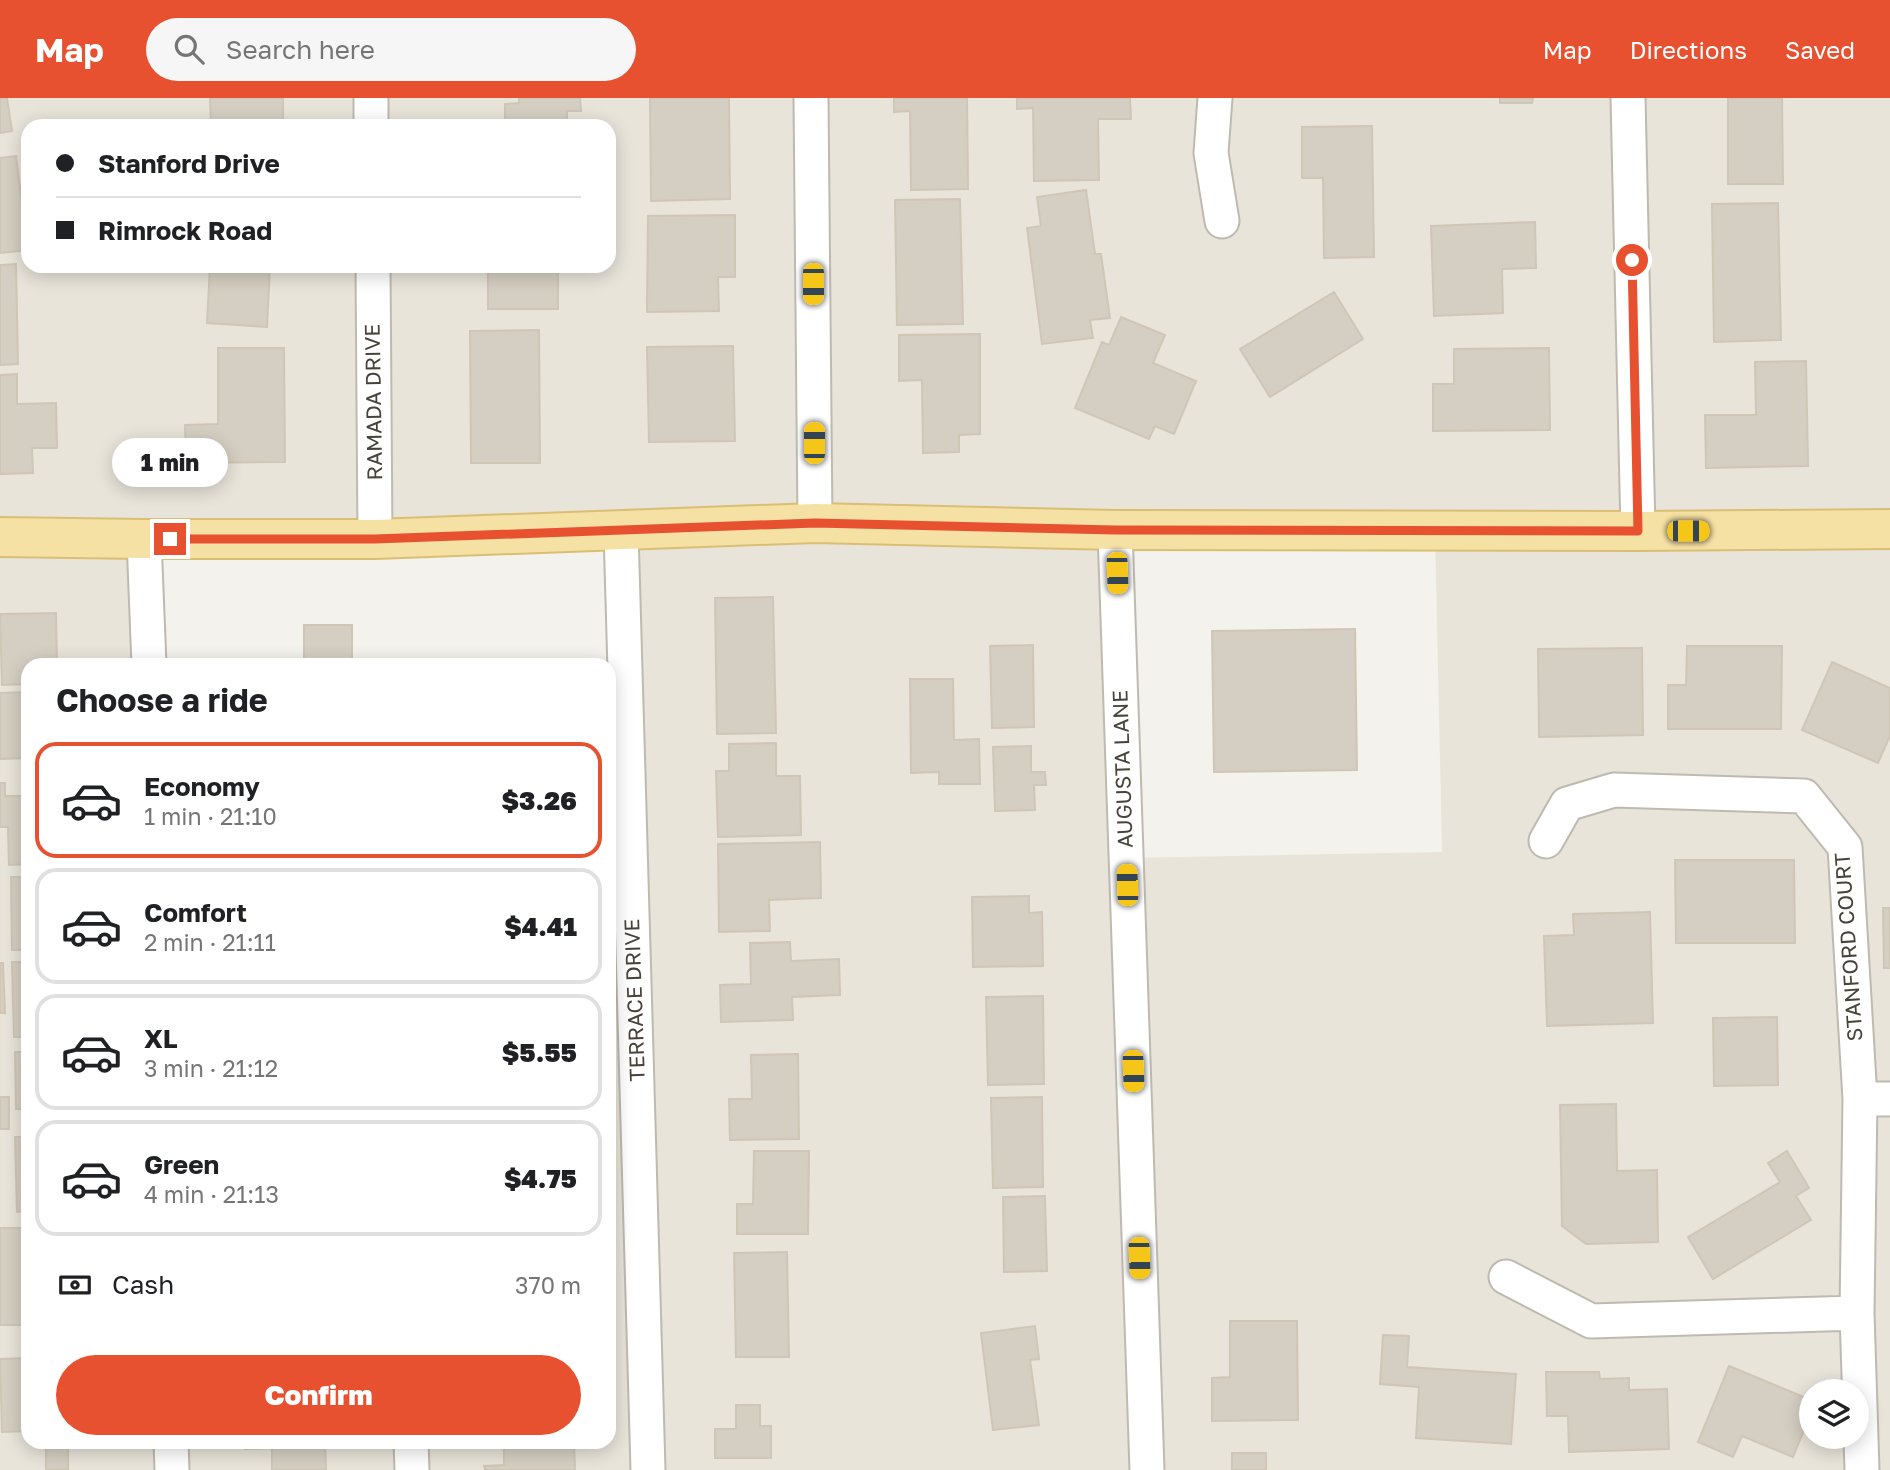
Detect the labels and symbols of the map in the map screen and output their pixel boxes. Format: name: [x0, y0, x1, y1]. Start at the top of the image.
route start: [1616, 244, 1648, 276]
car: [803, 263, 824, 305]
street label: RAMADA DRIVE: [359, 324, 387, 481]
car: [804, 422, 825, 464]
callout: 1 min: [112, 438, 228, 486]
car: [1668, 521, 1710, 542]
route end: [154, 523, 186, 555]
car: [1106, 552, 1129, 594]
street label: AUGUSTA LANE: [1106, 690, 1138, 849]
street label: STANFORD COURT: [1828, 852, 1868, 1042]
car: [1116, 864, 1139, 906]
street label: TERRACE DRIVE: [618, 918, 650, 1082]
car: [1122, 1050, 1145, 1092]
car: [1128, 1237, 1151, 1279]

